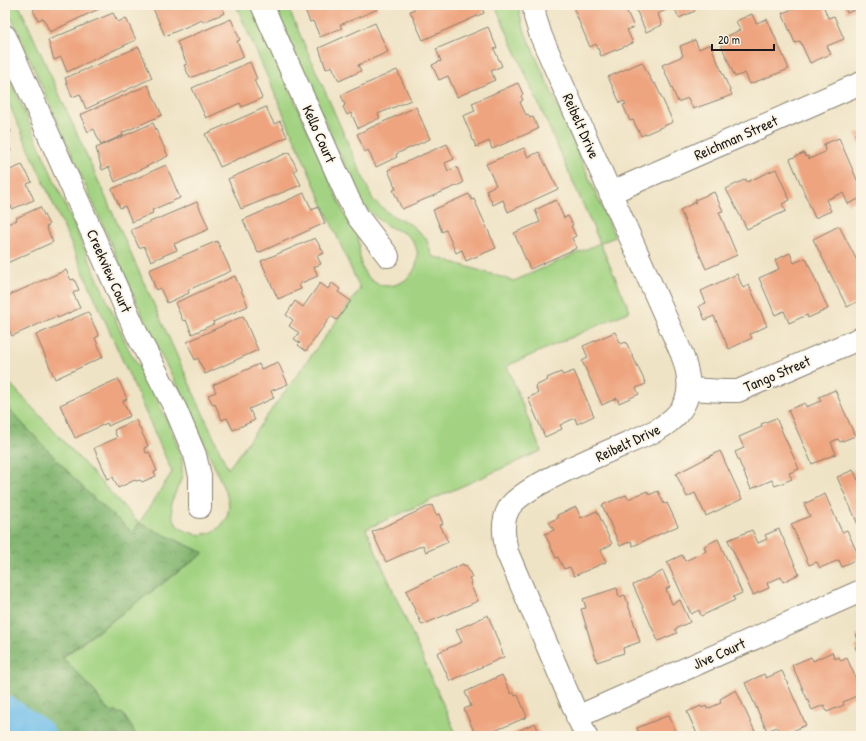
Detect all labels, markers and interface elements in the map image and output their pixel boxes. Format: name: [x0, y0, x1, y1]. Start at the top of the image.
scale bar: [712, 26, 774, 52]
text: 20 m: [718, 31, 740, 48]
street label: Reibelt Drive: [558, 90, 605, 162]
street label: Kello Court: [297, 102, 342, 167]
street label: Reichman Street: [691, 109, 782, 165]
street label: Creekview Court: [82, 226, 138, 317]
street label: Tango Street: [740, 350, 814, 397]
street label: Reibelt Drive: [592, 418, 664, 467]
street label: Jive Court: [689, 632, 749, 674]

